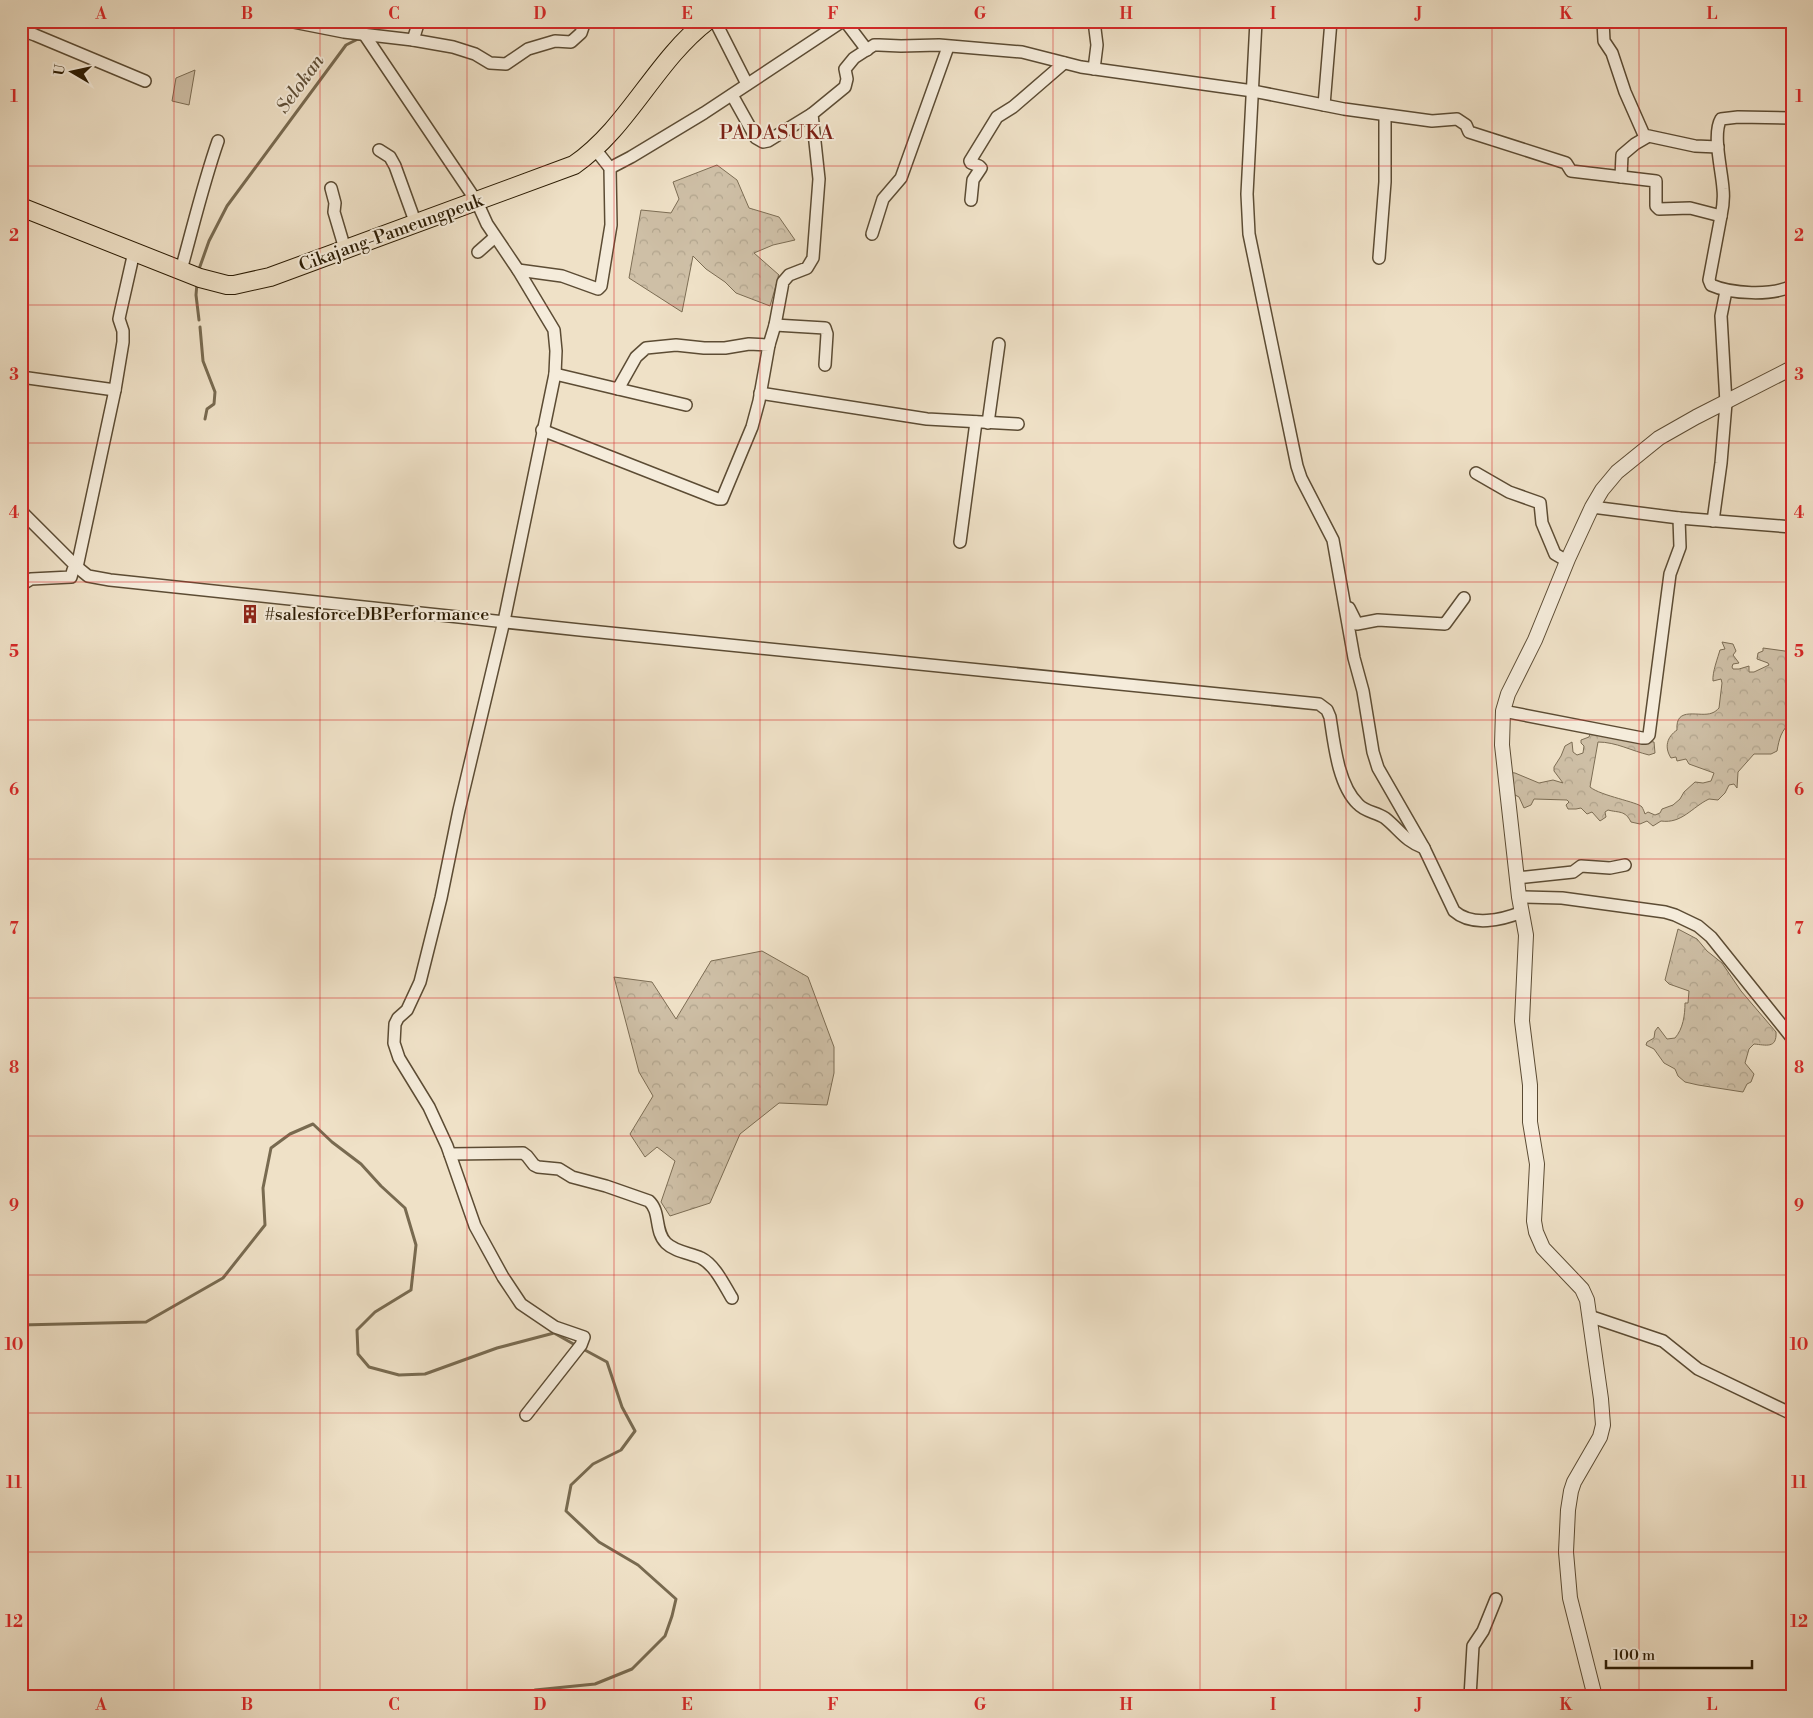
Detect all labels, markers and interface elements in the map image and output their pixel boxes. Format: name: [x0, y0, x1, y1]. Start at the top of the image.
text: A: [94, 4, 107, 24]
text: B: [241, 4, 253, 24]
text: C: [388, 4, 400, 24]
text: D: [534, 4, 547, 24]
text: E: [681, 4, 693, 24]
text: F: [827, 4, 839, 24]
text: G: [974, 4, 987, 24]
text: H: [1119, 4, 1133, 24]
text: I: [1270, 4, 1276, 24]
text: J: [1414, 4, 1422, 24]
text: K: [1560, 4, 1574, 24]
text: L: [1707, 4, 1718, 24]
north arrow: [48, 48, 98, 98]
water label: Selokan: [271, 50, 330, 118]
text: U: [50, 63, 70, 77]
text: 1: [10, 87, 18, 107]
text: 1: [1795, 87, 1803, 107]
district label: PADASUKA: [719, 121, 835, 146]
street label: Cikajang-Pameungpeuk: [296, 188, 488, 277]
text: 2: [9, 226, 19, 246]
text: 2: [1794, 226, 1804, 246]
text: 3: [9, 365, 19, 385]
text: 3: [1794, 365, 1804, 385]
text: 4: [9, 503, 20, 523]
text: 4: [1794, 503, 1805, 523]
building icon: #salesforceDBPerformance: [239, 603, 261, 625]
place label: #salesforceDBPerformance: [265, 603, 489, 626]
text: 5: [9, 642, 19, 662]
text: 5: [1794, 642, 1804, 662]
text: 6: [9, 780, 19, 800]
text: 6: [1794, 780, 1804, 800]
text: 7: [9, 919, 19, 939]
text: 7: [1794, 919, 1804, 939]
text: 8: [9, 1058, 19, 1078]
text: 8: [1794, 1058, 1804, 1078]
text: 9: [9, 1196, 19, 1216]
text: 9: [1794, 1196, 1804, 1216]
text: 10: [5, 1335, 23, 1355]
text: 10: [1790, 1335, 1808, 1355]
text: 11: [6, 1473, 22, 1493]
text: 11: [1791, 1473, 1807, 1493]
text: 12: [5, 1612, 23, 1632]
text: 12: [1790, 1612, 1808, 1632]
scale bar: [1606, 1638, 1752, 1670]
text: 100 m: [1613, 1646, 1655, 1665]
text: A: [94, 1695, 107, 1715]
text: B: [241, 1695, 253, 1715]
text: C: [388, 1695, 400, 1715]
text: D: [534, 1695, 547, 1715]
text: E: [681, 1695, 693, 1715]
text: F: [827, 1695, 839, 1715]
text: G: [974, 1695, 987, 1715]
text: H: [1119, 1695, 1133, 1715]
text: I: [1270, 1695, 1276, 1715]
text: J: [1414, 1695, 1422, 1715]
text: K: [1560, 1695, 1574, 1715]
text: L: [1707, 1695, 1718, 1715]

